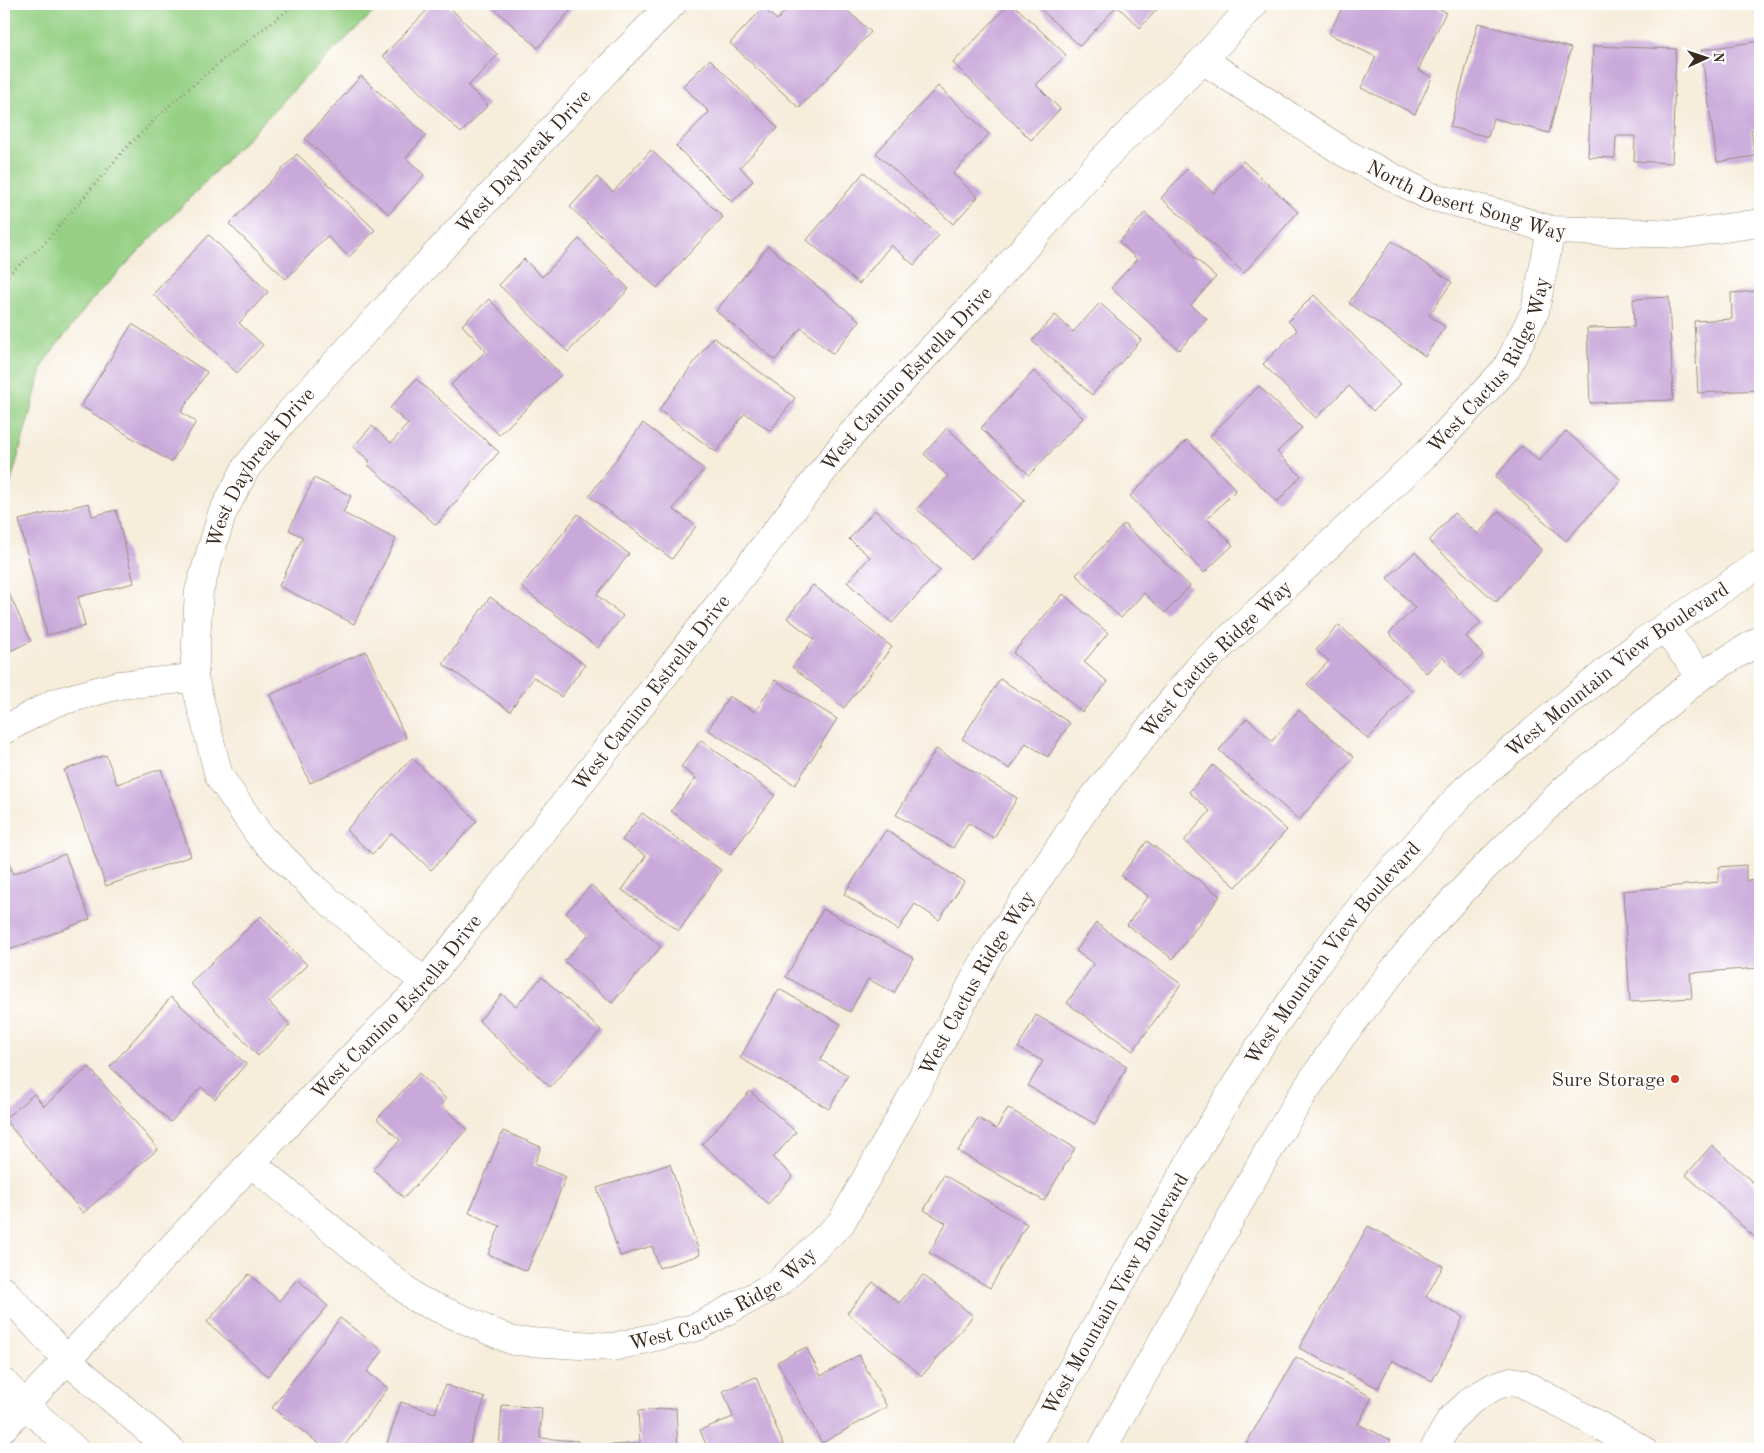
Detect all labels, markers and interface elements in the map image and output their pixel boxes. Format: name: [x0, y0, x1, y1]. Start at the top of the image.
north arrow: [1682, 32, 1732, 82]
text: N: [1711, 52, 1725, 63]
street label: West Daybreak Drive: [453, 87, 595, 238]
street label: North Desert Song Way: [1363, 158, 1567, 243]
street label: West Cactus Ridge Way: [1425, 275, 1554, 457]
street label: West Camino Estrella Drive: [819, 284, 997, 475]
street label: West Daybreak Drive: [205, 384, 319, 550]
street label: West Cactus Ridge Way: [1138, 577, 1297, 742]
street label: West Mountain View Boulevard: [1503, 580, 1733, 762]
street label: West Camino Estrella Drive: [570, 592, 735, 795]
street label: West Mountain View Boulevard: [1243, 839, 1425, 1069]
street label: West Cactus Ridge Way: [917, 888, 1040, 1079]
street label: West Camino Estrella Drive: [309, 912, 486, 1104]
place label: Sure Storage: [1552, 1071, 1665, 1091]
marker: Sure Storage: [1669, 1073, 1681, 1085]
street label: West Mountain View Boulevard: [1040, 1170, 1193, 1419]
street label: West Cactus Ridge Way: [627, 1244, 821, 1355]

